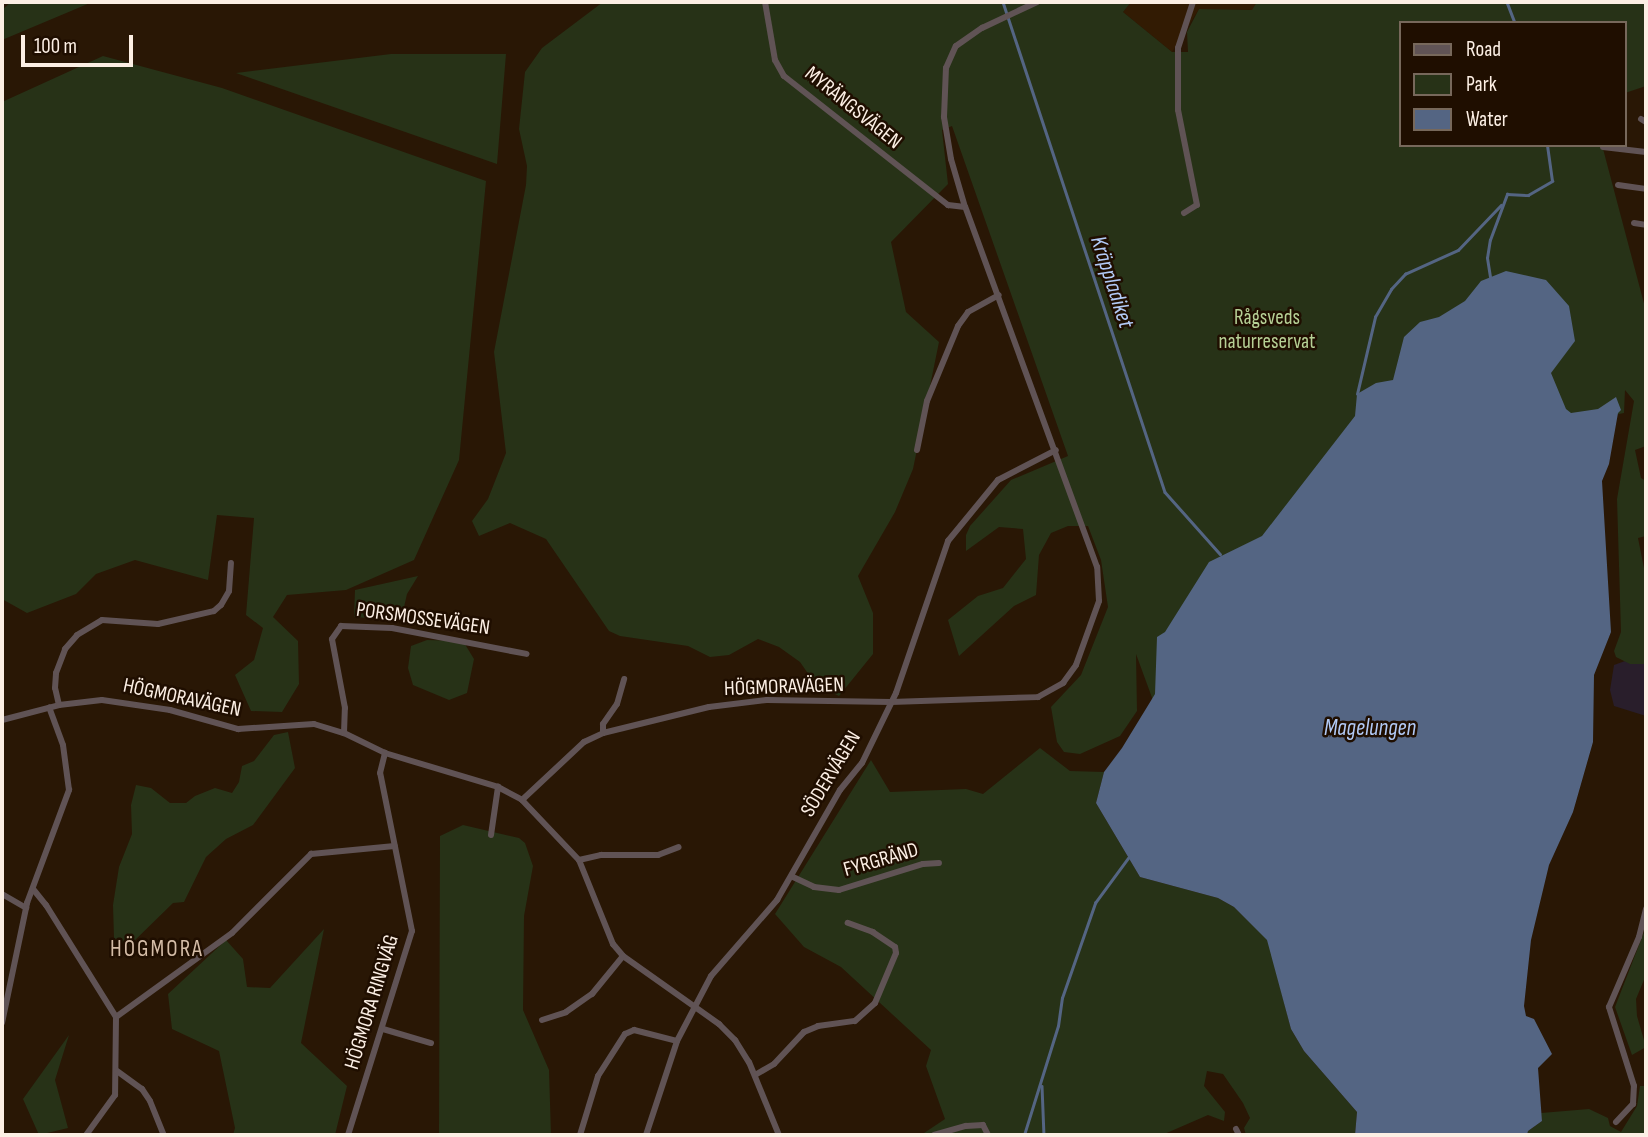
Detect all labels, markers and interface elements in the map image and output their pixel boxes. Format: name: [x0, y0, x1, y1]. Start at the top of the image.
scale bar: [24, 21, 136, 65]
legend: [1400, 21, 1627, 147]
text: 100 m: [34, 34, 77, 59]
text: Road: [1466, 37, 1501, 62]
street label: MYRÄNGSVÄGEN: [799, 61, 907, 155]
text: Park: [1466, 72, 1497, 97]
text: Water: [1466, 107, 1508, 132]
water label: Kräppladiket: [1084, 232, 1140, 332]
park label: Rågsveds naturreservat: [1219, 305, 1315, 355]
street label: PORSMOSSEVÄGEN: [355, 597, 491, 641]
street label: HÖGMORAVÄGEN: [724, 672, 844, 702]
street label: HÖGMORAVÄGEN: [121, 673, 243, 723]
water label: Magelungen: [1324, 714, 1416, 742]
street label: SÖDERVÄGEN: [796, 727, 866, 821]
street label: FYRGRÄND: [841, 837, 921, 883]
street label: HÖGMORA RINGVÄG: [340, 932, 404, 1072]
district label: HÖGMORA: [111, 935, 203, 963]

